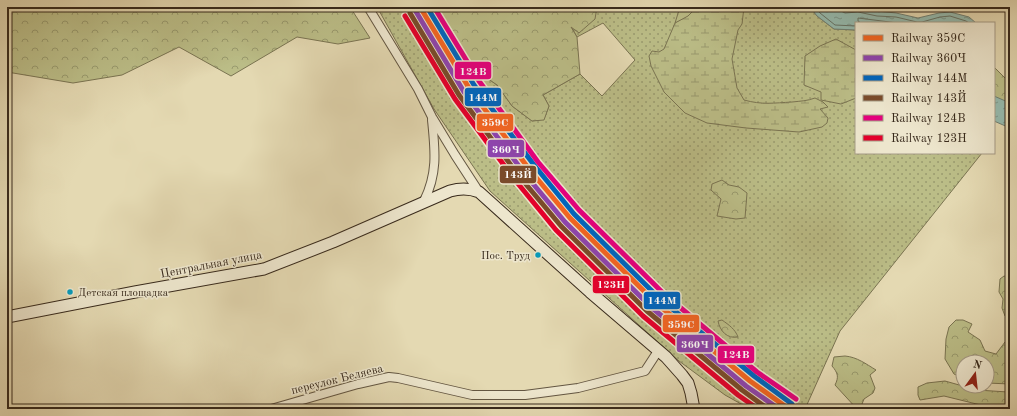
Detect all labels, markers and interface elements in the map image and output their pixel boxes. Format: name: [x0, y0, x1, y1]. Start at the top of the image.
legend: [855, 22, 995, 154]
text: Railway 359С: [891, 32, 965, 45]
text: Railway 360Ч: [891, 53, 966, 65]
line badge: 124В: [454, 61, 492, 80]
text: 124В: [460, 67, 487, 78]
text: Railway 144М: [891, 73, 967, 85]
line badge: 144М: [464, 87, 502, 107]
text: Railway 143Й: [891, 90, 967, 105]
text: 144М: [469, 93, 498, 104]
line badge: 359С: [476, 113, 514, 132]
text: Railway 124В: [891, 113, 966, 125]
text: 359С: [482, 118, 508, 129]
text: Railway 123Н: [891, 133, 967, 145]
line badge: 360Ч: [487, 139, 525, 158]
text: 360Ч: [492, 145, 520, 156]
line badge: 143Й: [499, 165, 537, 184]
text: 143Й: [504, 168, 532, 181]
street label: Центральная улица: [159, 249, 263, 281]
marker: Пос. Труд: [533, 250, 543, 260]
place label: Пос. Труд: [481, 251, 531, 262]
line badge: 123Н: [592, 275, 630, 294]
text: 123Н: [597, 280, 625, 291]
marker: Детская площадка: [65, 287, 75, 297]
place label: Детская площадка: [78, 288, 169, 299]
line badge: 144М: [643, 291, 681, 310]
text: 144М: [648, 296, 677, 307]
line badge: 359С: [662, 314, 700, 333]
text: 359С: [668, 320, 694, 331]
line badge: 360Ч: [676, 334, 714, 353]
text: 360Ч: [681, 340, 709, 351]
line badge: 124В: [717, 345, 755, 364]
text: 124В: [723, 350, 750, 361]
north arrow: [955, 354, 995, 394]
text: N: [972, 359, 983, 372]
street label: переулок Беляева: [290, 363, 385, 397]

